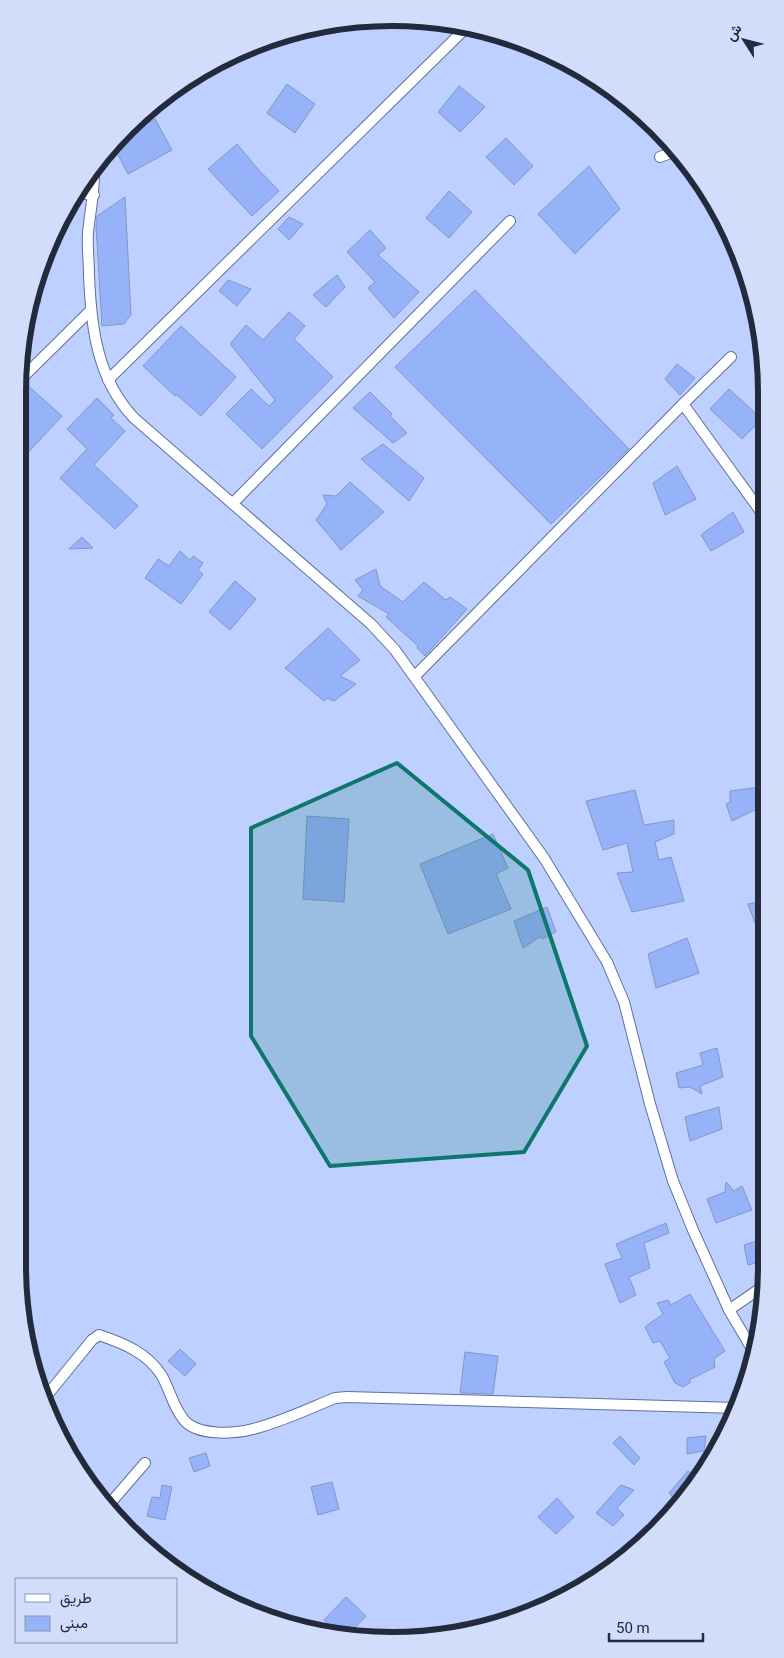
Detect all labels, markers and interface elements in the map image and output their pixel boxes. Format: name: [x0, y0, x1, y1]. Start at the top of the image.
north arrow: [719, 15, 769, 65]
text: ش: [722, 21, 746, 44]
legend: [15, 1578, 178, 1643]
text: طريق: [60, 1589, 92, 1608]
scale bar: [609, 1610, 703, 1642]
text: مبنى: [60, 1614, 88, 1633]
text: 50 m: [616, 1619, 650, 1637]

